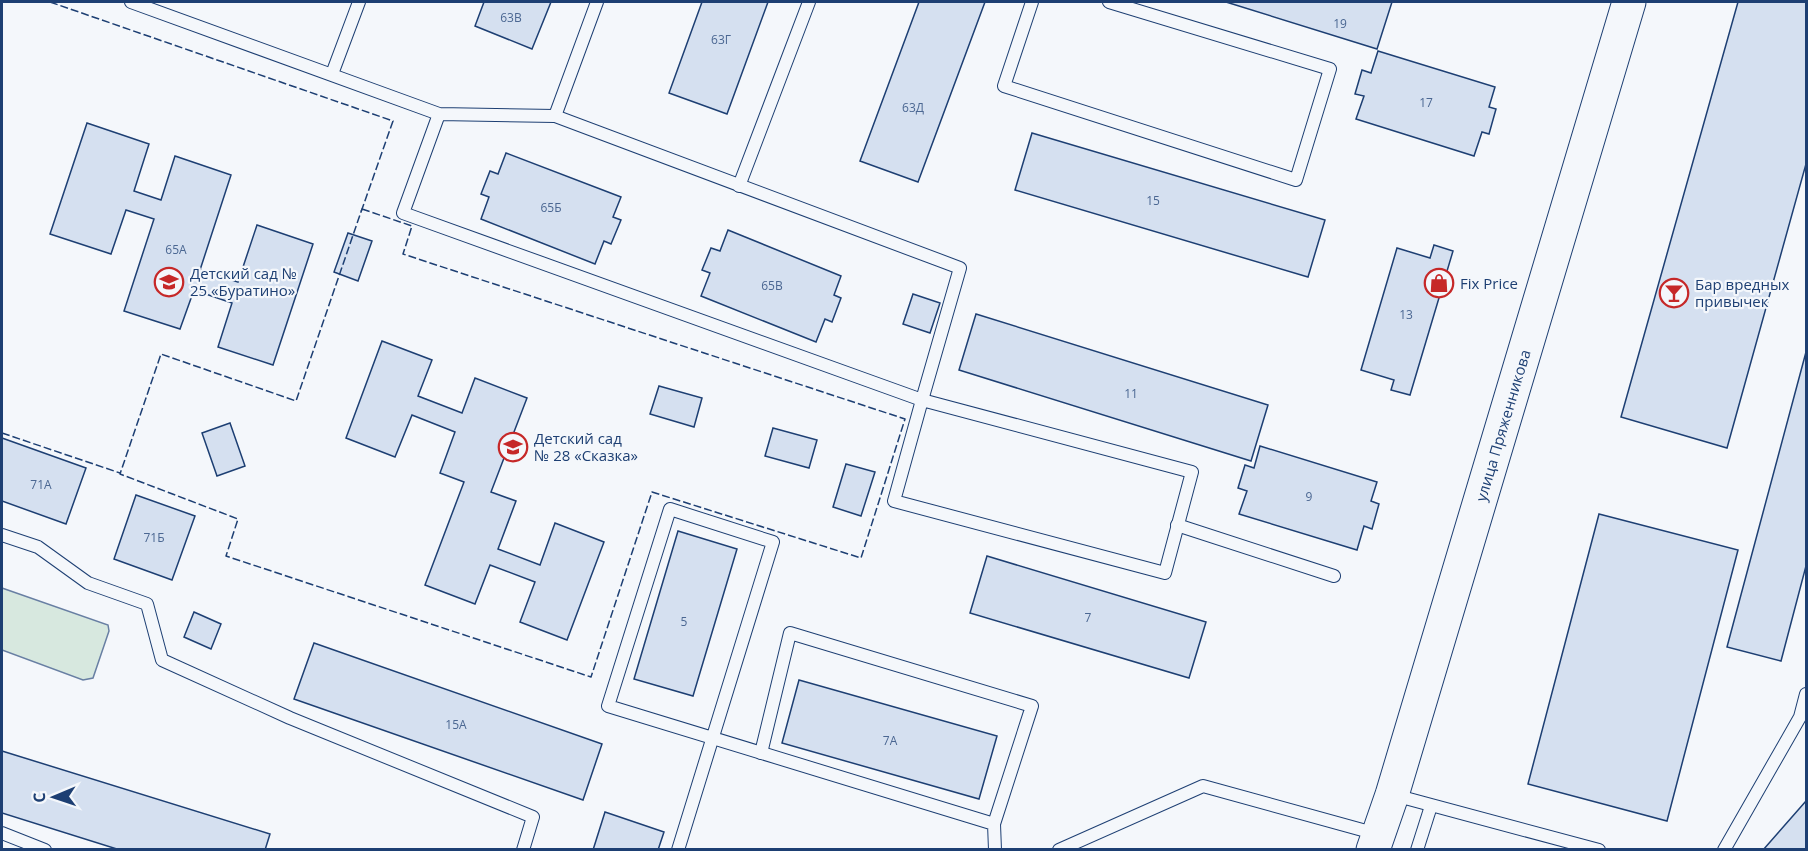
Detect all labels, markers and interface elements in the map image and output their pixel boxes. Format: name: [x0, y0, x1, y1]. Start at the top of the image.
house number: 63В: [500, 9, 522, 26]
house number: 19: [1333, 15, 1347, 32]
house number: 63Г: [711, 31, 731, 48]
house number: 17: [1419, 94, 1433, 111]
house number: 63Д: [902, 99, 924, 116]
house number: 15: [1146, 192, 1160, 209]
house number: 65Б: [540, 199, 562, 216]
house number: 65А: [165, 241, 187, 258]
place label: Детский сад № 25 «Буратино»: [190, 263, 297, 300]
school or university icon: Детский сад № 25 «Буратино»: [153, 266, 185, 298]
shop icon: Fix Price: [1423, 267, 1455, 299]
place label: Fix Price: [1460, 273, 1518, 293]
place label: Бар вредных привычек: [1695, 274, 1789, 311]
house number: 65В: [761, 277, 783, 294]
bar icon: Бар вредных привычек: [1658, 277, 1690, 309]
house number: 13: [1399, 306, 1413, 323]
street label: улица Пряженникова: [1470, 347, 1535, 504]
house number: 11: [1124, 385, 1138, 402]
place label: Детский сад № 28 «Сказка»: [534, 428, 638, 465]
school or university icon: Детский сад № 28 «Сказка»: [497, 431, 529, 463]
house number: 71А: [30, 476, 52, 493]
house number: 9: [1306, 488, 1313, 505]
house number: 71Б: [143, 529, 165, 546]
house number: 7: [1085, 609, 1092, 626]
house number: 5: [681, 613, 688, 630]
house number: 15А: [445, 716, 467, 733]
house number: 7А: [883, 732, 898, 749]
north arrow: [24, 767, 84, 827]
text: С: [28, 792, 50, 803]

